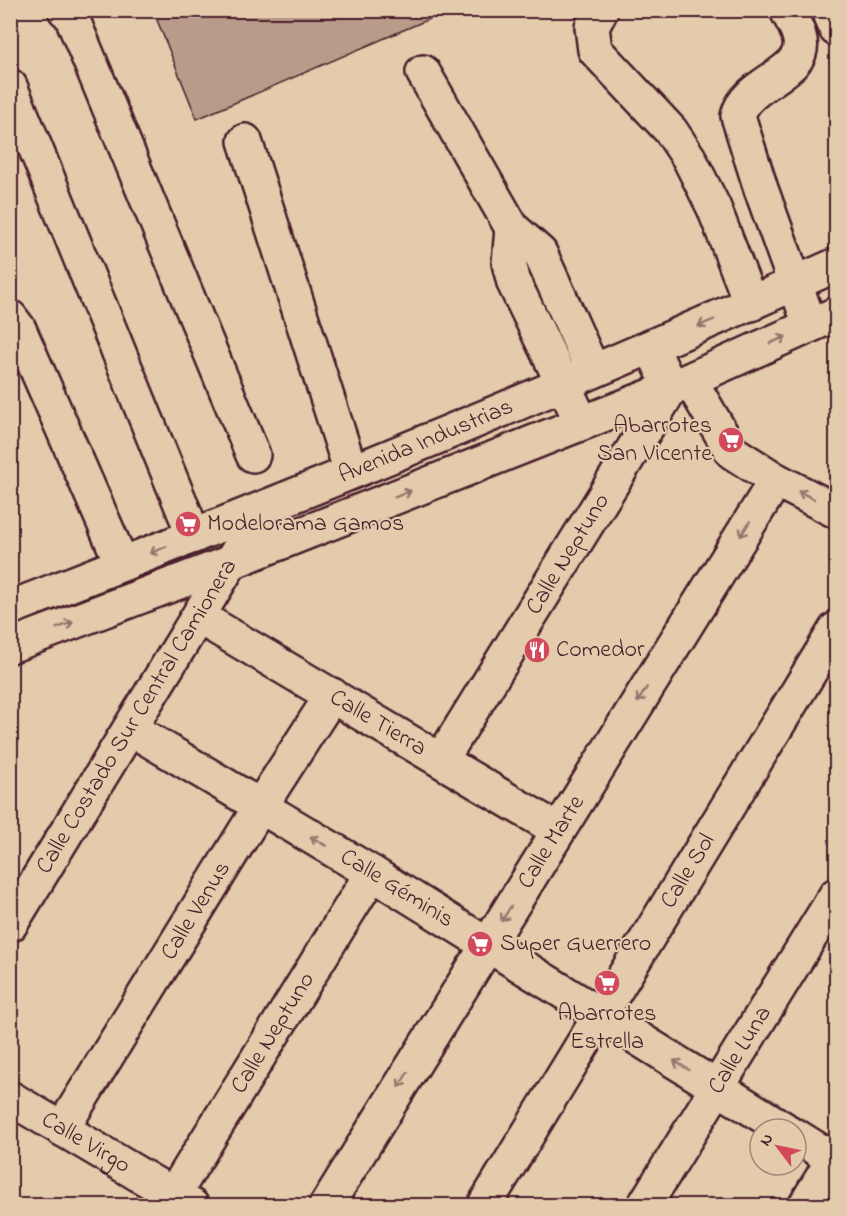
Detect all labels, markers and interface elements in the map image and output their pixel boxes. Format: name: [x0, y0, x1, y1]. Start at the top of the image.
one-way arrow: [698, 318, 716, 329]
one-way arrow: [768, 333, 786, 345]
street label: Avenida Industrias: [333, 390, 519, 493]
place label: Abarrotes San Vicente: [597, 409, 712, 472]
supermarket icon: Abarrotes San Vicente: [716, 425, 746, 455]
one-way arrow: [394, 487, 412, 498]
street label: Calle Neptuno: [517, 487, 619, 622]
one-way arrow: [798, 489, 816, 501]
place label: Modelorama Gamos: [207, 507, 404, 542]
supermarket icon: Modelorama Gamos: [173, 509, 203, 539]
one-way arrow: [739, 521, 752, 538]
one-way arrow: [149, 545, 167, 556]
street label: Calle Costado Sur Central Camionera: [27, 552, 246, 881]
one-way arrow: [55, 619, 74, 630]
place label: Comedor: [556, 633, 645, 668]
restaurant icon: Comedor: [522, 635, 552, 665]
street label: Calle Tierra: [323, 681, 433, 766]
one-way arrow: [636, 686, 648, 703]
street label: Calle Marte: [509, 788, 594, 896]
street label: Calle Sol: [652, 827, 725, 916]
one-way arrow: [310, 835, 327, 847]
street label: Calle Géminis: [333, 840, 461, 937]
street label: Calle Venus: [152, 855, 240, 967]
one-way arrow: [499, 905, 511, 922]
place label: Super Guerrero: [500, 927, 651, 962]
supermarket icon: Super Guerrero: [465, 929, 495, 959]
street label: Calle Neptuno: [222, 966, 324, 1101]
supermarket icon: Abarrotes Estrella: [592, 968, 622, 998]
place label: Abarrotes Estrella: [558, 997, 656, 1060]
street label: Calle Luna: [699, 999, 781, 1101]
one-way arrow: [672, 1059, 689, 1072]
one-way arrow: [397, 1071, 409, 1088]
street label: Calle Virgo: [34, 1103, 137, 1183]
north arrow: [748, 1117, 808, 1177]
text: N: [754, 1129, 780, 1151]

